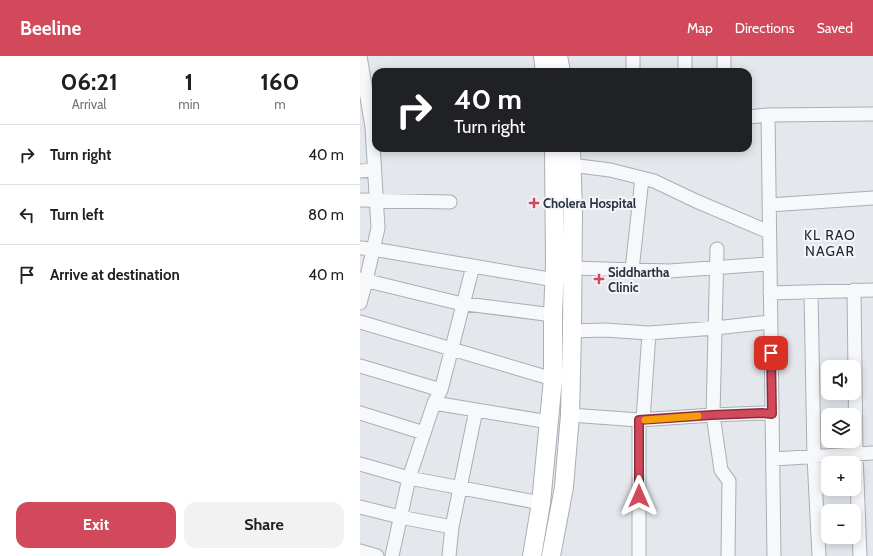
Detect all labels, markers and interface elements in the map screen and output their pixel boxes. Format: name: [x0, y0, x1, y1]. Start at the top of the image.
text: Beeline: [20, 17, 81, 40]
text: Map: [687, 19, 713, 37]
text: Directions: [735, 19, 795, 37]
text: Saved: [817, 19, 853, 37]
text: 06:21: [60, 67, 118, 96]
text: 1: [185, 67, 193, 96]
text: 160: [260, 67, 300, 96]
text: 40 m: [454, 82, 522, 116]
icon: right: [388, 84, 440, 136]
text: Arrival: [72, 96, 106, 112]
text: min: [178, 96, 200, 112]
text: m: [274, 96, 286, 112]
text: Turn right: [454, 116, 525, 138]
icon: right: [16, 144, 38, 166]
text: Turn right: [50, 146, 111, 164]
text: 40 m: [308, 146, 344, 164]
place label: Cholera Hospital: [543, 195, 637, 211]
marker: Cholera Hospital: [528, 197, 540, 209]
icon: left: [16, 204, 38, 226]
text: Turn left: [50, 206, 104, 224]
text: 80 m: [308, 206, 344, 224]
district label: KL RAO NAGAR: [804, 226, 856, 260]
icon: arrive: [16, 264, 38, 286]
place label: Siddhartha Clinic: [608, 264, 670, 295]
text: Arrive at destination: [50, 266, 180, 284]
text: 40 m: [308, 266, 344, 284]
marker: Siddhartha Clinic: [593, 273, 605, 285]
pin: [754, 336, 788, 370]
icon: arrive: [760, 342, 782, 364]
map controls: [821, 360, 861, 544]
button: sound: [821, 360, 861, 400]
button: layers: [821, 408, 861, 448]
button: +: [821, 456, 861, 496]
position arrow: [618, 475, 660, 517]
button: Exit: [16, 502, 176, 548]
button: Share: [184, 502, 344, 548]
button: −: [821, 504, 861, 544]

